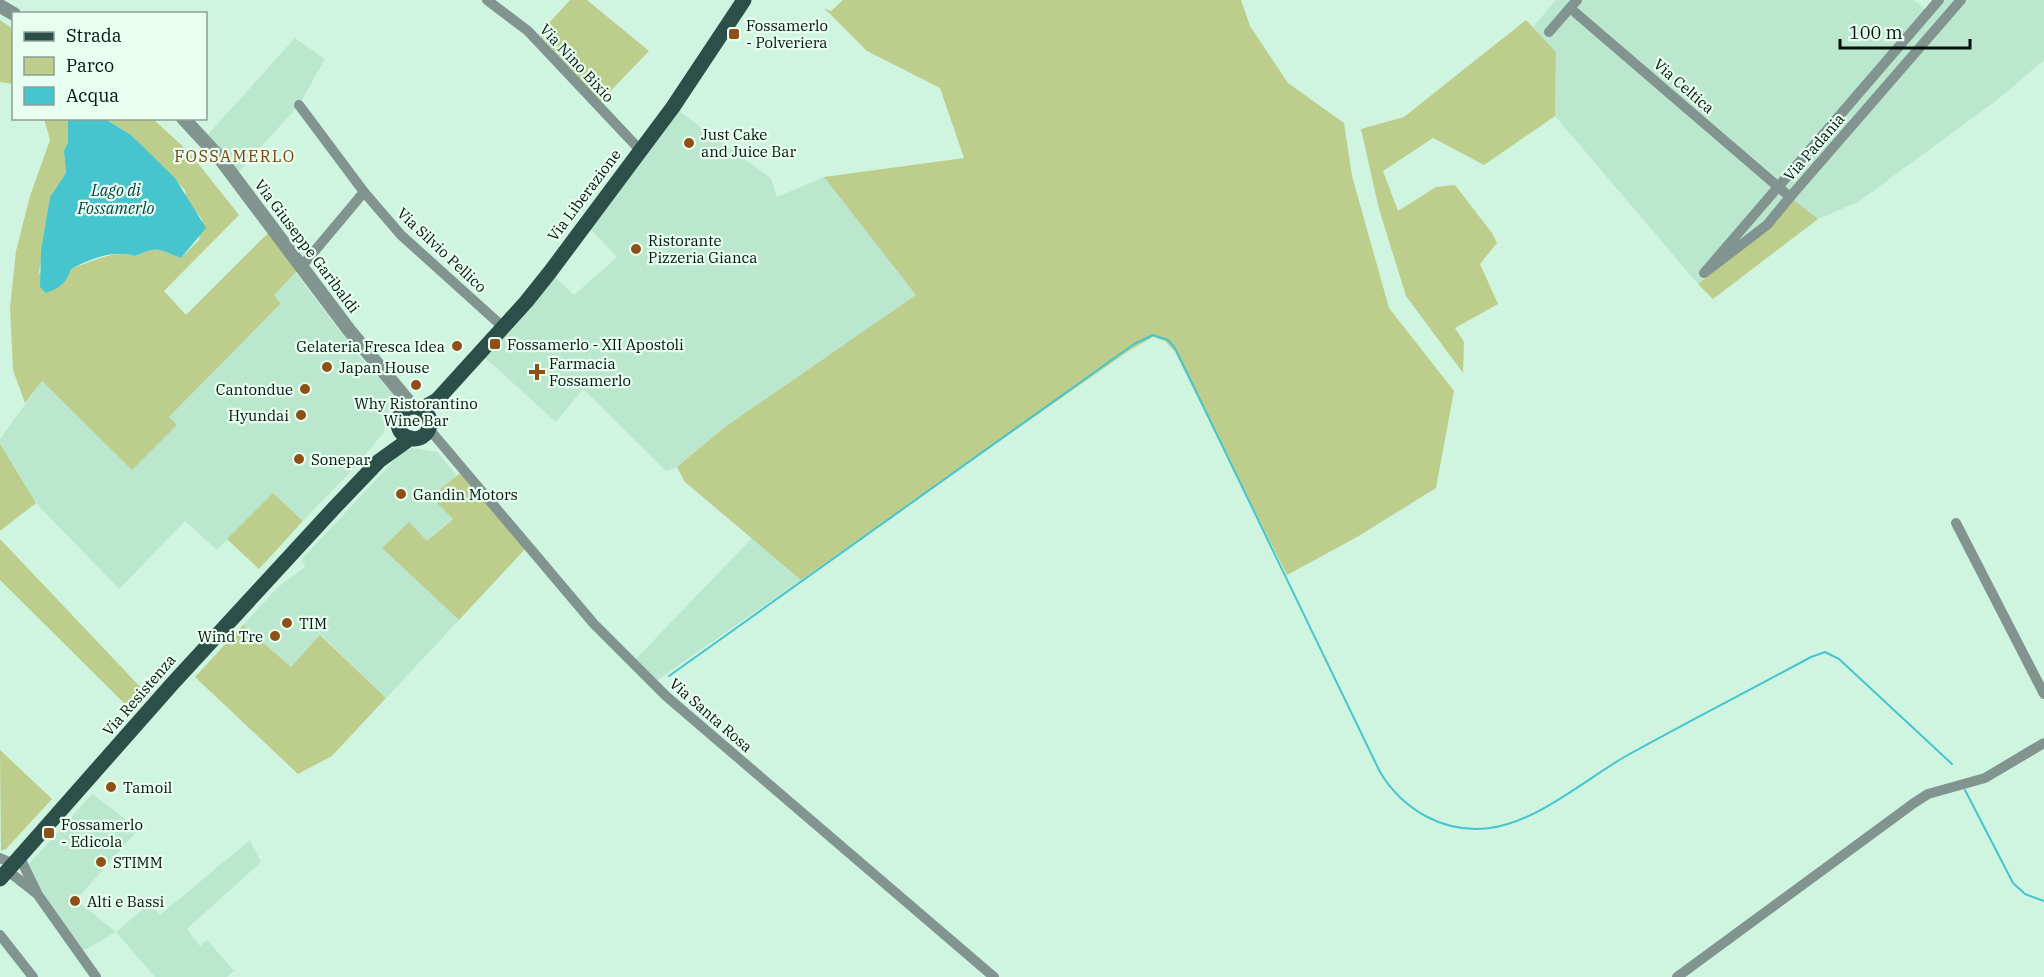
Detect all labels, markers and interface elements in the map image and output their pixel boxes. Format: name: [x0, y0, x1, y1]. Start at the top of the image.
legend: [12, 12, 207, 120]
scale bar: [1840, 12, 1970, 50]
place label: Fossamerlo - Polveriera: [746, 16, 828, 52]
street label: Via Nino Bixio: [536, 20, 618, 106]
text: 100 m: [1849, 21, 1903, 44]
text: Strada: [66, 24, 122, 47]
marker: Fossamerlo - Polveriera: [727, 27, 741, 41]
text: Parco: [66, 54, 114, 77]
street label: Via Celtica: [1650, 55, 1718, 117]
text: Acqua: [66, 84, 119, 107]
street label: Via Padania: [1780, 109, 1848, 185]
place label: Just Cake and Juice Bar: [701, 125, 797, 161]
marker: Just Cake and Juice Bar: [682, 136, 696, 150]
street label: Via Liberazione: [543, 145, 625, 245]
district label: FOSSAMERLO: [174, 146, 296, 166]
street label: Via Giuseppe Garibaldi: [251, 175, 364, 317]
water label: Lago di Fossamerlo: [76, 180, 155, 218]
street label: Via Silvio Pellico: [393, 204, 491, 296]
place label: Ristorante Pizzeria Gianca: [648, 231, 757, 267]
marker: Ristorante Pizzeria Gianca: [629, 242, 643, 256]
place label: Fossamerlo - XII Apostoli: [507, 335, 684, 354]
place label: Gelateria Fresca Idea: [296, 337, 445, 356]
marker: Fossamerlo - XII Apostoli: [488, 337, 502, 351]
marker: Gelateria Fresca Idea: [450, 339, 464, 353]
place label: Farmacia Fossamerlo: [549, 354, 631, 390]
place label: Japan House: [339, 358, 429, 377]
marker: Japan House: [320, 360, 334, 374]
marker: Farmacia Fossamerlo: [530, 365, 544, 379]
marker: Why Ristorantino Wine Bar: [409, 378, 423, 392]
place label: Cantondue: [216, 380, 293, 399]
marker: Cantondue: [298, 382, 312, 396]
place label: Why Ristorantino Wine Bar: [354, 394, 478, 430]
place label: Hyundai: [228, 406, 289, 425]
marker: Hyundai: [294, 408, 308, 422]
place label: Sonepar: [311, 450, 370, 469]
marker: Sonepar: [292, 452, 306, 466]
place label: Gandin Motors: [413, 485, 518, 504]
marker: Gandin Motors: [394, 487, 408, 501]
place label: TIM: [299, 614, 327, 633]
marker: TIM: [280, 616, 294, 630]
place label: Wind Tre: [198, 627, 263, 646]
marker: Wind Tre: [268, 629, 282, 643]
street label: Via Resistenza: [98, 650, 180, 740]
street label: Via Santa Rosa: [666, 674, 756, 756]
place label: Tamoil: [123, 778, 172, 797]
marker: Tamoil: [104, 780, 118, 794]
place label: Fossamerlo - Edicola: [61, 815, 143, 851]
marker: Fossamerlo - Edicola: [42, 826, 56, 840]
place label: STIMM: [113, 853, 163, 872]
marker: STIMM: [94, 855, 108, 869]
place label: Alti e Bassi: [87, 892, 164, 911]
marker: Alti e Bassi: [68, 894, 82, 908]

